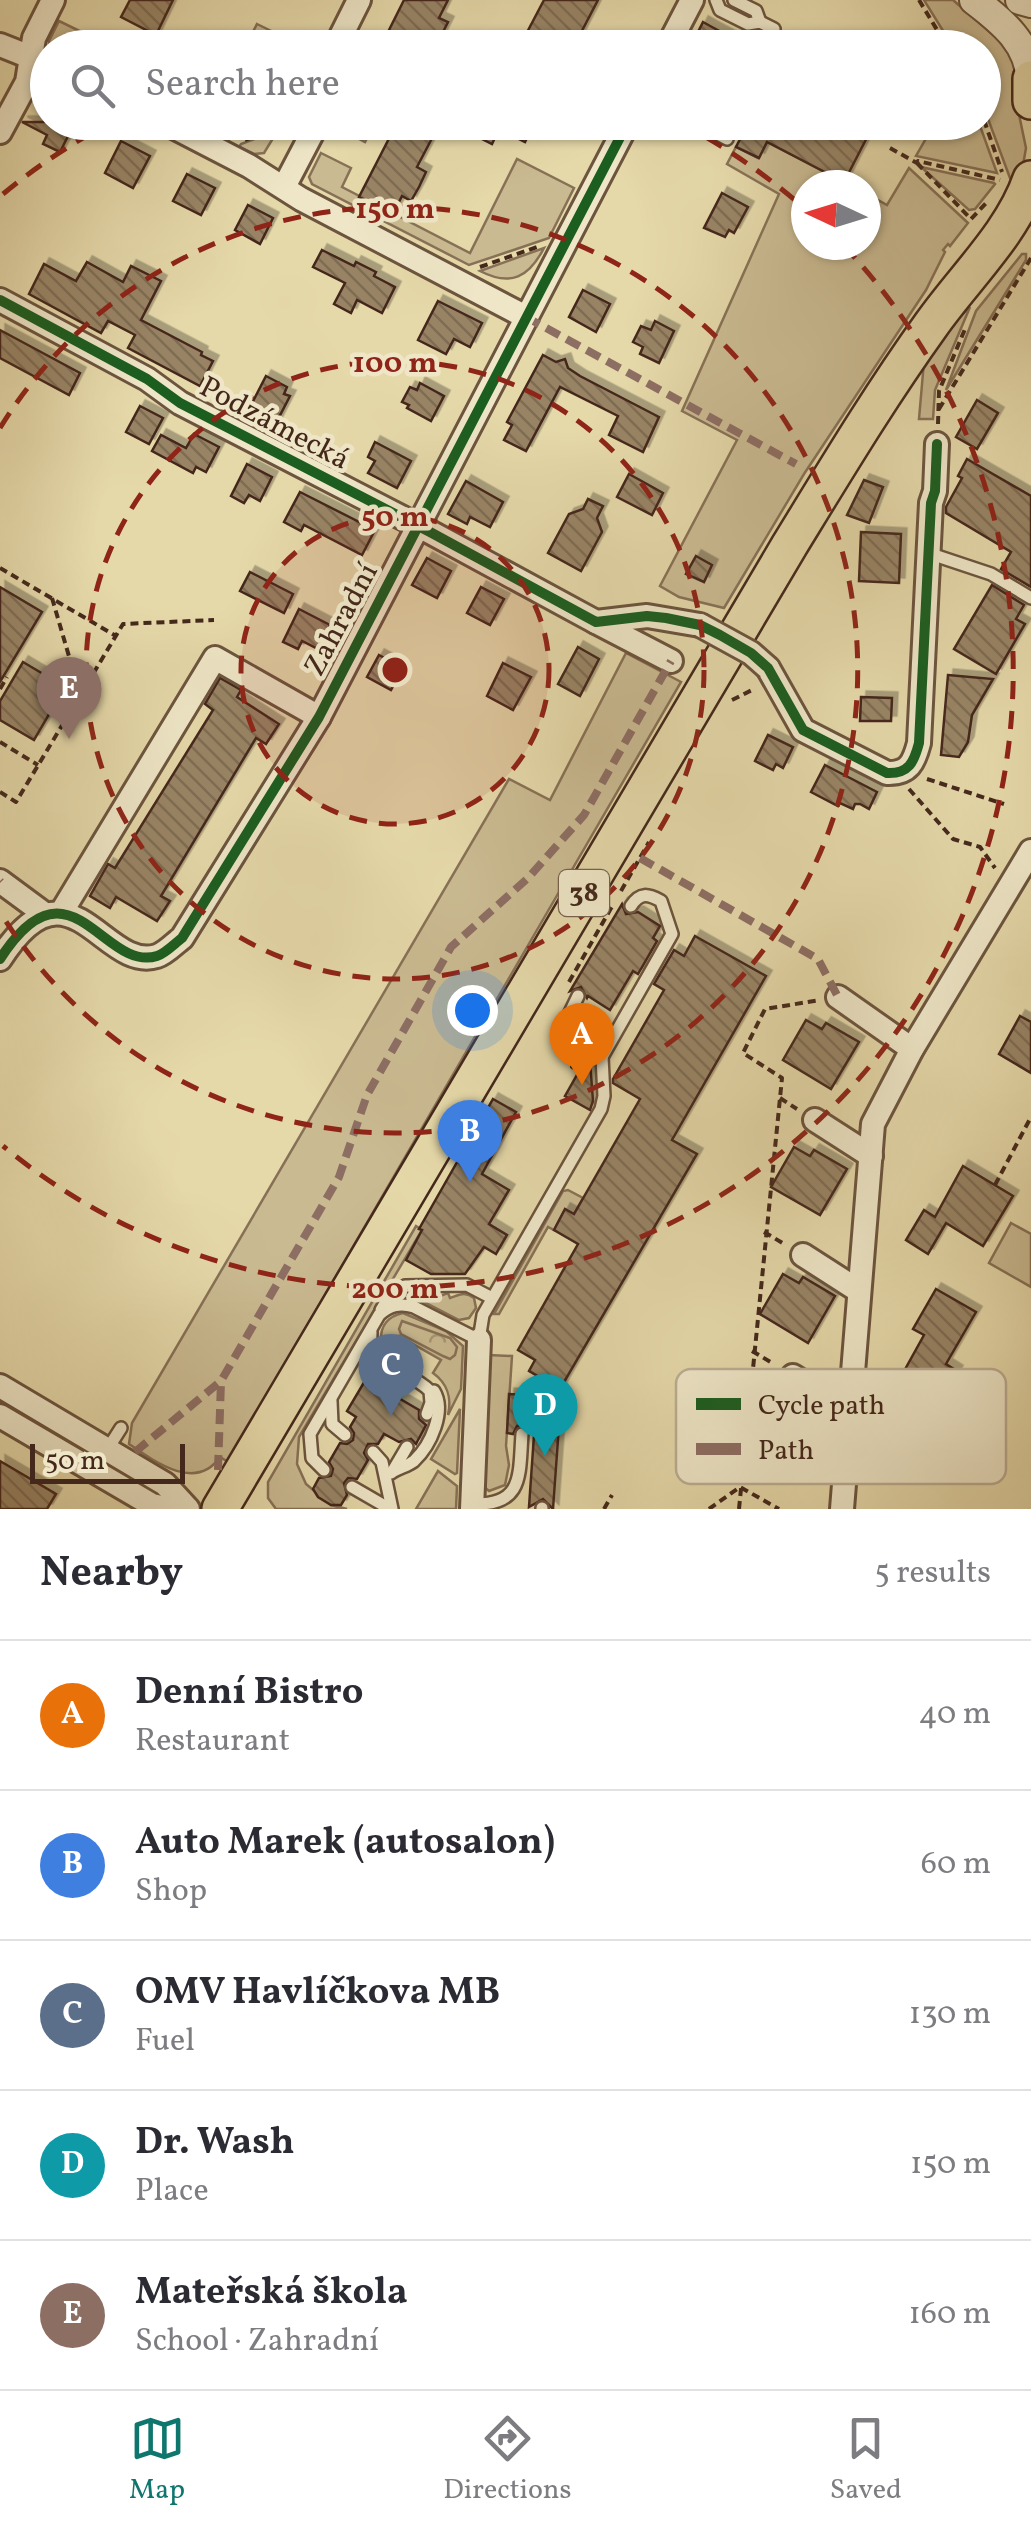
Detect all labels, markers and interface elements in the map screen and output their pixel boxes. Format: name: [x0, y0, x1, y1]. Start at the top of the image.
search box: [30, 30, 1001, 140]
icon: search: [65, 58, 120, 113]
text: Search here: [145, 59, 340, 112]
north arrow: [791, 170, 881, 260]
text: 150 m: [355, 189, 435, 231]
text: 100 m: [353, 343, 437, 385]
street label: Podzámecká: [192, 367, 356, 481]
text: 50 m: [361, 497, 429, 539]
street label: Zahradní: [295, 556, 389, 684]
centre of rings: [377, 652, 413, 688]
pin: E: [36, 656, 102, 739]
road number: 38: [559, 870, 609, 916]
your location: [447, 985, 498, 1036]
pin: A: [550, 1002, 614, 1085]
pin: B: [438, 1100, 502, 1182]
text: 200 m: [351, 1269, 439, 1311]
pin: C: [358, 1334, 424, 1416]
legend: [676, 1369, 1006, 1484]
pin: D: [512, 1374, 578, 1456]
text: Cycle path: [758, 1387, 885, 1426]
text: Path: [758, 1432, 814, 1471]
scale bar: [30, 1439, 185, 1484]
text: 50 m: [45, 1442, 105, 1481]
text: Nearby: [40, 1545, 183, 1604]
text: 5 results: [874, 1552, 991, 1596]
text: Denní Bistro: [135, 1667, 364, 1720]
text: A: [61, 1693, 84, 1737]
text: 40 m: [919, 1693, 991, 1737]
text: Restaurant: [135, 1720, 290, 1764]
text: Auto Marek (autosalon): [135, 1817, 555, 1870]
text: B: [62, 1843, 83, 1887]
text: 60 m: [921, 1843, 991, 1887]
text: Shop: [135, 1870, 207, 1914]
text: OMV Havlíčkova MB: [135, 1967, 500, 2020]
text: C: [62, 1993, 83, 2037]
text: 130 m: [909, 1993, 991, 2037]
text: Fuel: [135, 2020, 195, 2064]
text: Dr. Wash: [135, 2117, 295, 2170]
text: D: [61, 2143, 84, 2187]
text: 150 m: [910, 2143, 991, 2187]
text: Place: [135, 2170, 209, 2214]
text: Mateřská škola: [135, 2267, 408, 2320]
text: E: [62, 2293, 83, 2337]
text: 160 m: [908, 2293, 991, 2337]
text: School · Zahradní: [135, 2320, 379, 2364]
tab: Map: [129, 2411, 185, 2510]
tab: Directions: [443, 2411, 572, 2510]
tab: Saved: [830, 2411, 902, 2510]

